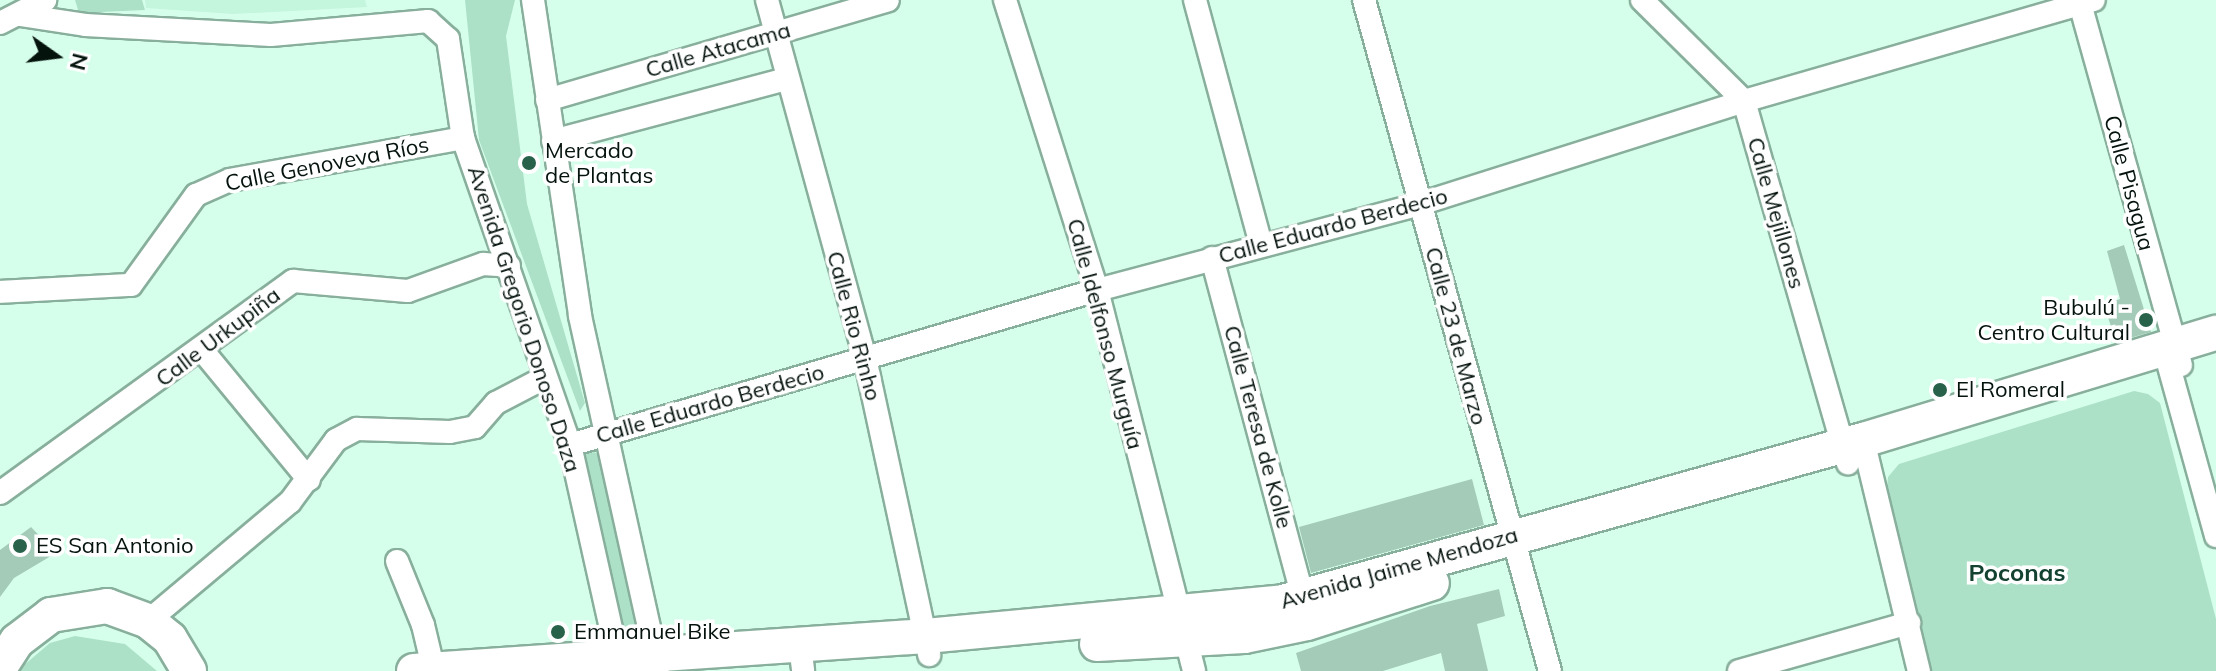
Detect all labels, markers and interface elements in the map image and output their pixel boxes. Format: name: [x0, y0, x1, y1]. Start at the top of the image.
north arrow: [16, 16, 96, 96]
street label: Calle Atacama: [643, 17, 793, 83]
text: N: [64, 50, 95, 73]
street label: Calle Pisagua: [2098, 113, 2160, 253]
street label: Calle Genoveva Ríos: [223, 131, 431, 197]
street label: Calle Mejillones: [1742, 134, 1810, 292]
place label: Mercado de Plantas: [545, 137, 653, 188]
marker: Mercado de Plantas: [520, 154, 538, 172]
street label: Avenida Gregorio Donoso Daza: [462, 163, 586, 475]
street label: Calle Eduardo Berdecio: [1216, 183, 1450, 269]
street label: Calle Idelfonso Murguía: [1061, 216, 1149, 452]
street label: Calle 23 de Marzo: [1420, 244, 1492, 428]
street label: Calle Rio Rinho: [821, 248, 887, 404]
street label: Calle Urkupiña: [151, 282, 285, 392]
place label: Bubulú - Centro Cultural: [1978, 294, 2130, 346]
marker: Bubulú - Centro Cultural: [2137, 311, 2155, 329]
street label: Calle Teresa de Kolle: [1218, 323, 1298, 531]
street label: Calle Eduardo Berdecio: [593, 359, 827, 449]
place label: El Romeral: [1956, 377, 2065, 403]
marker: El Romeral: [1931, 381, 1949, 399]
street label: Avenida Jaime Mendoza: [1277, 521, 1521, 615]
place label: ES San Antonio: [36, 533, 194, 559]
marker: ES San Antonio: [11, 537, 29, 555]
district label: Poconas: [1968, 559, 2066, 587]
place label: Emmanuel Bike: [574, 619, 731, 645]
marker: Emmanuel Bike: [549, 623, 567, 641]

